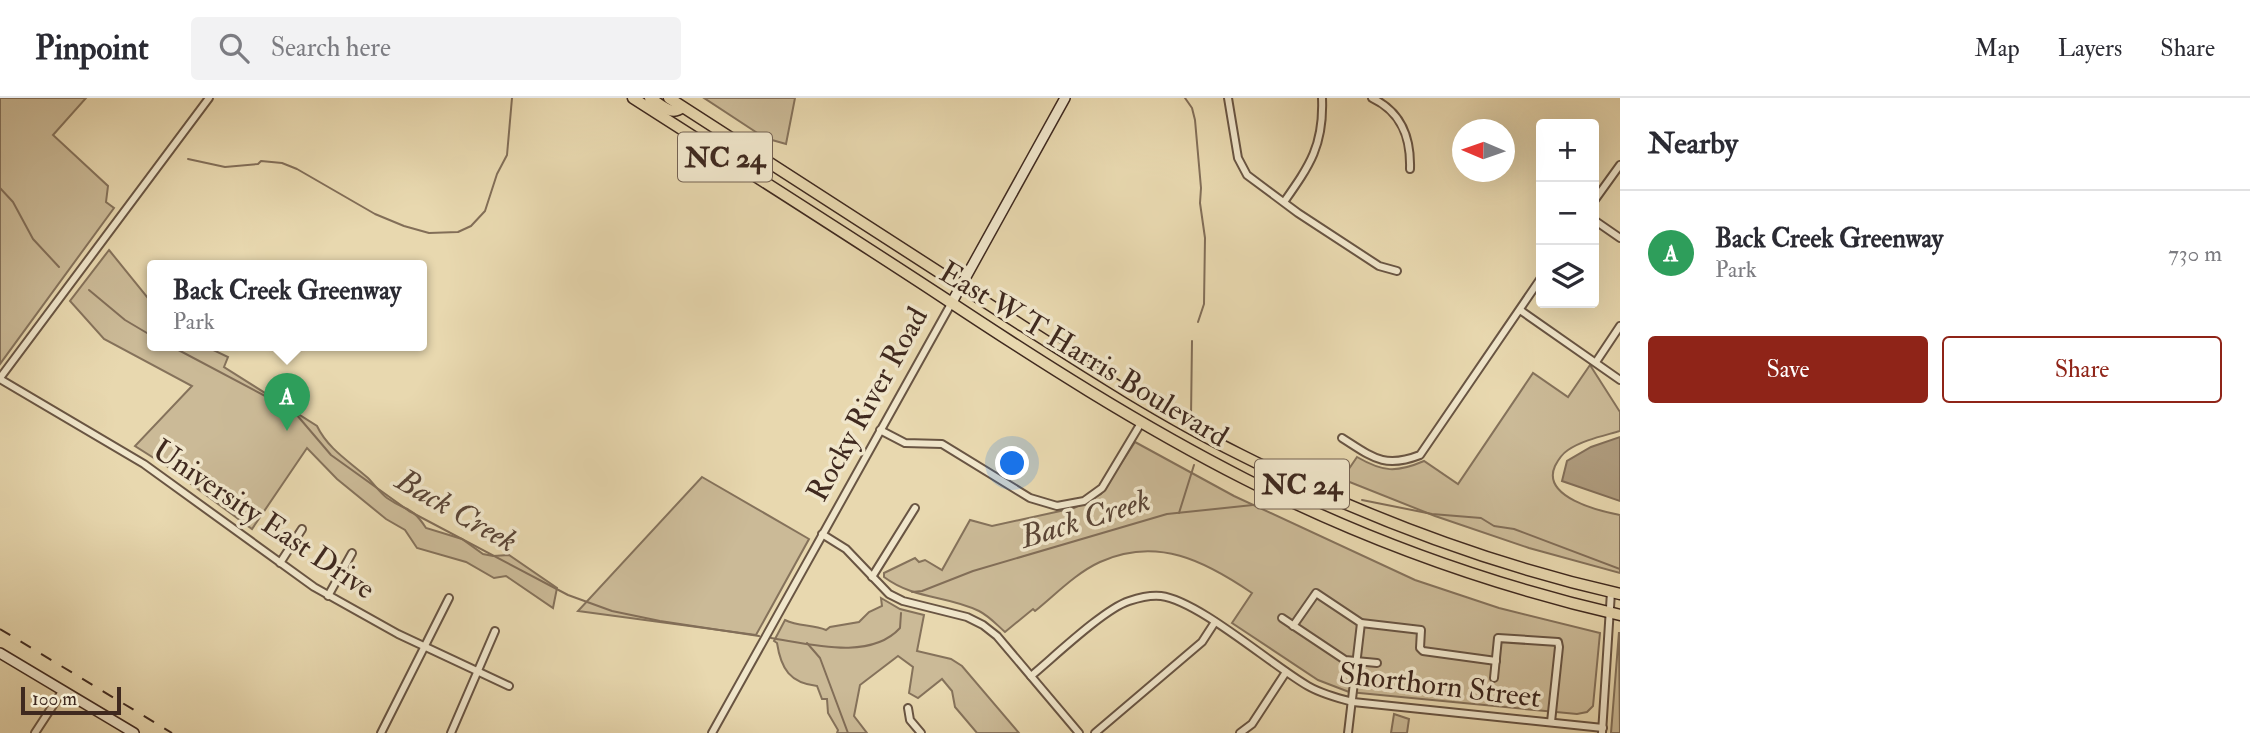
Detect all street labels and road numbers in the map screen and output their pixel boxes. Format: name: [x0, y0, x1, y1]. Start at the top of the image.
road number: NC 24: [678, 132, 772, 182]
street label: East W T Harris Boulevard: [933, 254, 1235, 455]
street label: Rocky River Road: [799, 300, 936, 508]
street label: University East Drive: [145, 431, 382, 608]
road number: NC 24: [1255, 460, 1349, 508]
street label: Shorthorn Street: [1337, 655, 1543, 716]

